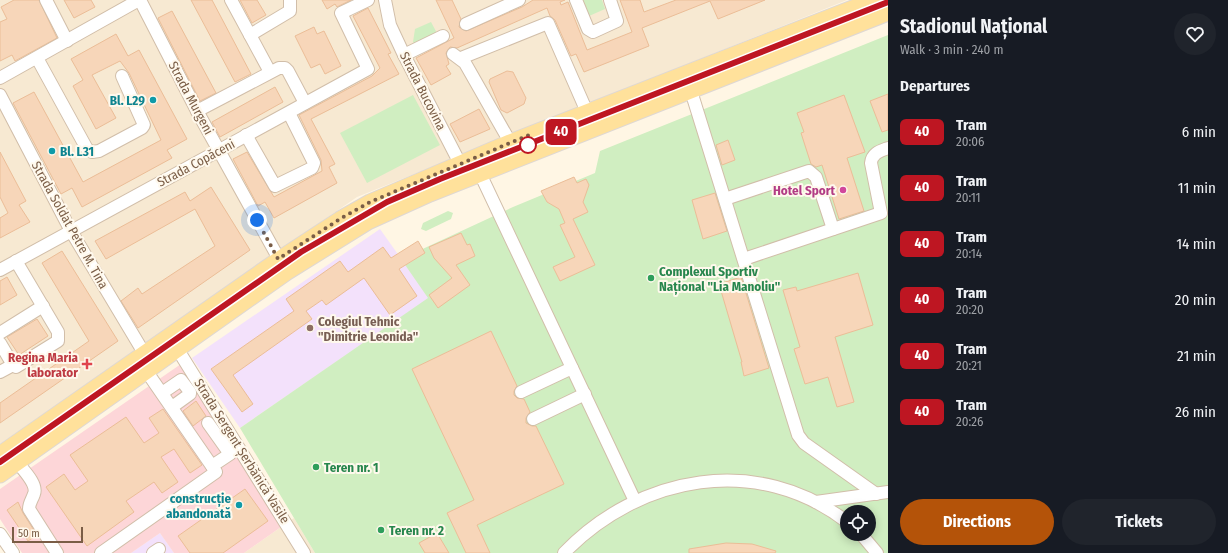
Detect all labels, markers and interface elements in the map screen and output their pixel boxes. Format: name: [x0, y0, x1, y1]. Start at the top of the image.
button: heart: [1174, 13, 1216, 55]
text: Stadionul Național: [900, 15, 1047, 38]
text: Walk · 3 min · 240 m: [900, 42, 1003, 57]
street label: Strada Bucovina: [397, 49, 449, 133]
street label: Strada Murgeni: [165, 59, 217, 137]
text: Departures: [900, 77, 970, 95]
place label: Bl. L29: [110, 93, 145, 108]
marker: Bl. L29: [148, 95, 158, 105]
text: Tram: [956, 116, 987, 134]
line badge: 40: [543, 119, 579, 145]
text: 40: [554, 123, 568, 140]
text: 40: [915, 123, 929, 140]
text: 6 min: [1182, 123, 1216, 141]
text: 20:06: [956, 134, 984, 149]
street label: Strada Copăceni: [155, 136, 237, 190]
unlabelled marker: [519, 136, 537, 154]
place label: Bl. L31: [60, 144, 94, 159]
marker: Bl. L31: [47, 146, 57, 156]
street label: Strada Soldat Petre M. Tina: [29, 159, 111, 291]
text: Tram: [956, 172, 987, 190]
text: 40: [915, 179, 929, 196]
text: 11 min: [1178, 179, 1216, 197]
place label: Hotel Sport: [773, 183, 835, 198]
marker: Hotel Sport: [838, 185, 848, 195]
text: 20:11: [956, 190, 981, 205]
your location: [247, 210, 267, 230]
text: Tram: [956, 228, 987, 246]
text: 40: [915, 235, 929, 252]
text: 14 min: [1176, 235, 1216, 253]
text: 20:14: [956, 246, 982, 261]
place label: Complexul Sportiv Național "Lia Manoliu": [659, 264, 780, 295]
marker: Complexul Sportiv Național "Lia Manoliu": [646, 273, 656, 283]
text: Tram: [956, 284, 987, 302]
text: 40: [915, 291, 929, 308]
text: 20 min: [1175, 291, 1216, 309]
text: 20:20: [956, 302, 984, 317]
place label: Colegiul Tehnic "Dimitrie Leonida": [318, 314, 418, 344]
marker: Colegiul Tehnic "Dimitrie Leonida": [305, 323, 315, 333]
text: Tram: [956, 340, 987, 358]
text: 40: [915, 347, 929, 364]
text: 21 min: [1177, 347, 1216, 365]
place label: Regina Maria laborator: [8, 350, 79, 380]
marker: Regina Maria laborator: [81, 358, 93, 370]
text: 20:21: [956, 358, 982, 373]
street label: Strada Sergent Șerbănică Vasile: [190, 376, 293, 527]
text: Tram: [956, 396, 987, 414]
text: 40: [915, 403, 929, 420]
text: 26 min: [1175, 403, 1216, 421]
text: 20:26: [956, 414, 983, 429]
place label: Teren nr. 1: [324, 460, 378, 475]
marker: Teren nr. 1: [311, 462, 321, 472]
place label: construcție abandonată: [166, 491, 232, 521]
button: Directions: [900, 499, 1054, 545]
button: Tickets: [1062, 499, 1216, 545]
marker: construcție abandonată: [234, 500, 244, 510]
map controls: [840, 505, 876, 541]
button: locate: [840, 505, 876, 541]
place label: Teren nr. 2: [389, 523, 444, 538]
scale bar: [12, 525, 83, 544]
marker: Teren nr. 2: [376, 525, 386, 535]
text: 50 m: [18, 527, 40, 540]

